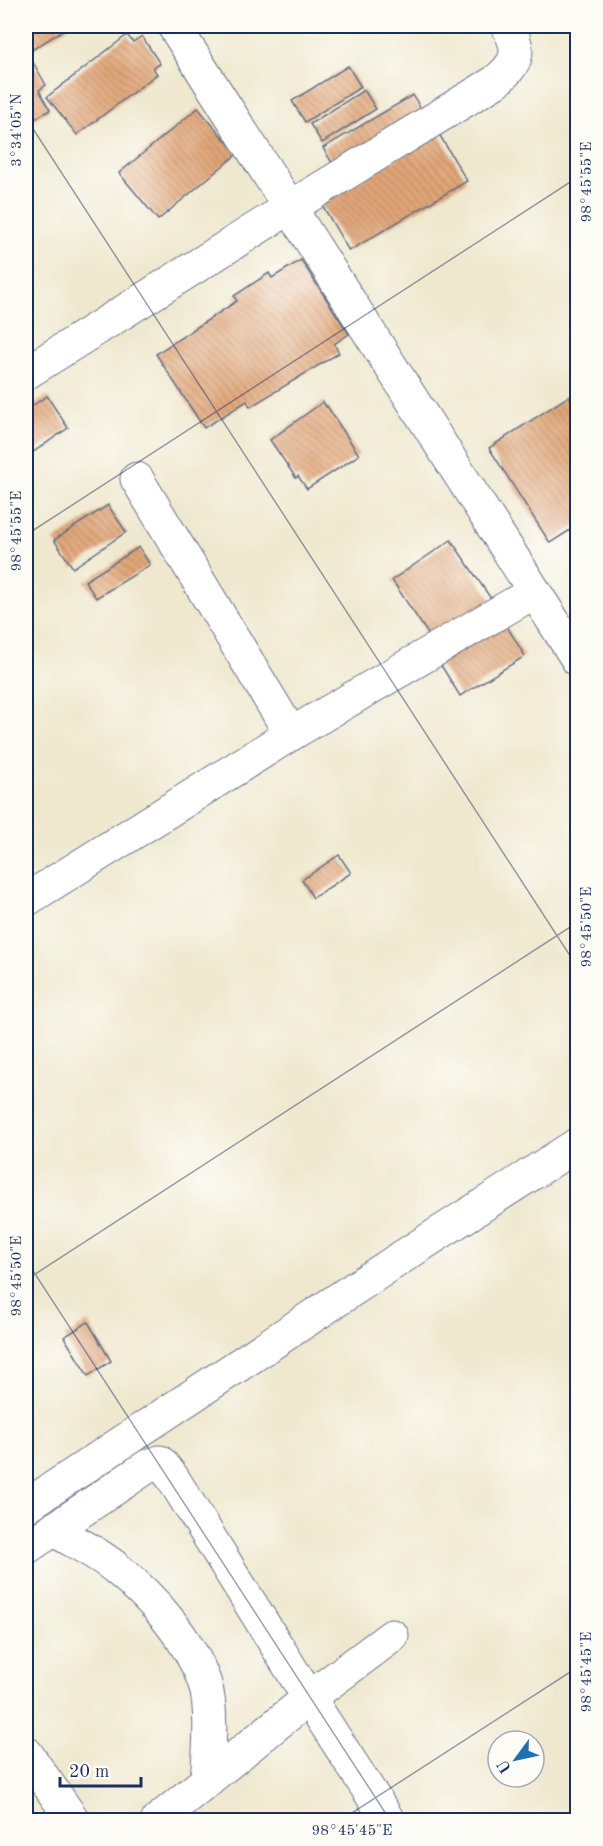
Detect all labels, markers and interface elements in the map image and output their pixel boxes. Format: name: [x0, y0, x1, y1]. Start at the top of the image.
text: 3°34'05"N: [10, 93, 25, 167]
text: 98°45'55"E: [580, 142, 595, 222]
text: 98°45'55"E: [10, 491, 25, 571]
text: 98°45'50"E: [580, 887, 595, 967]
text: 98°45'50"E: [10, 1236, 25, 1316]
text: 98°45'45"E: [580, 1632, 595, 1712]
north arrow: [486, 1729, 546, 1789]
scale bar: [60, 1750, 141, 1788]
text: U: [495, 1756, 515, 1776]
text: 20 m: [69, 1763, 109, 1781]
text: 98°45'45"E: [312, 1824, 392, 1839]

